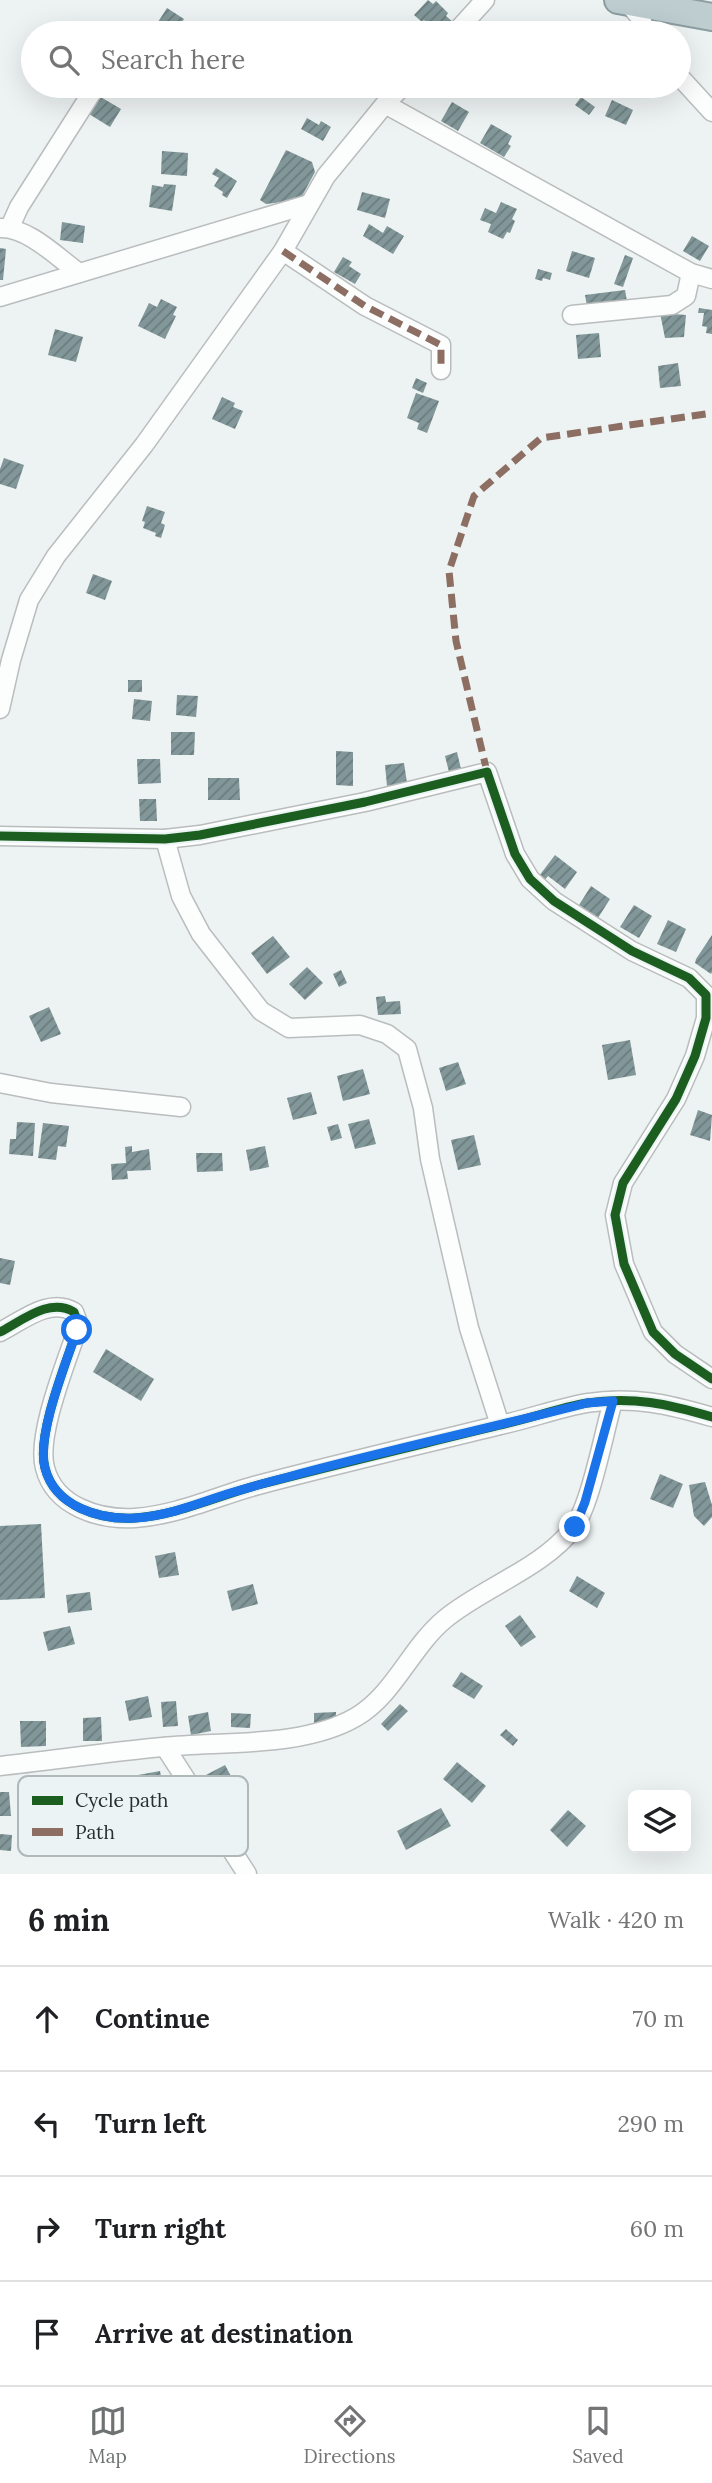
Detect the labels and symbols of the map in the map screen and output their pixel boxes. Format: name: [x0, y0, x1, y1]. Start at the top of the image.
route start: [61, 1314, 92, 1345]
route end: [559, 1511, 590, 1542]
legend: [18, 1776, 248, 1856]
text: Cycle path: [75, 1788, 168, 1812]
text: Path: [75, 1820, 115, 1844]

